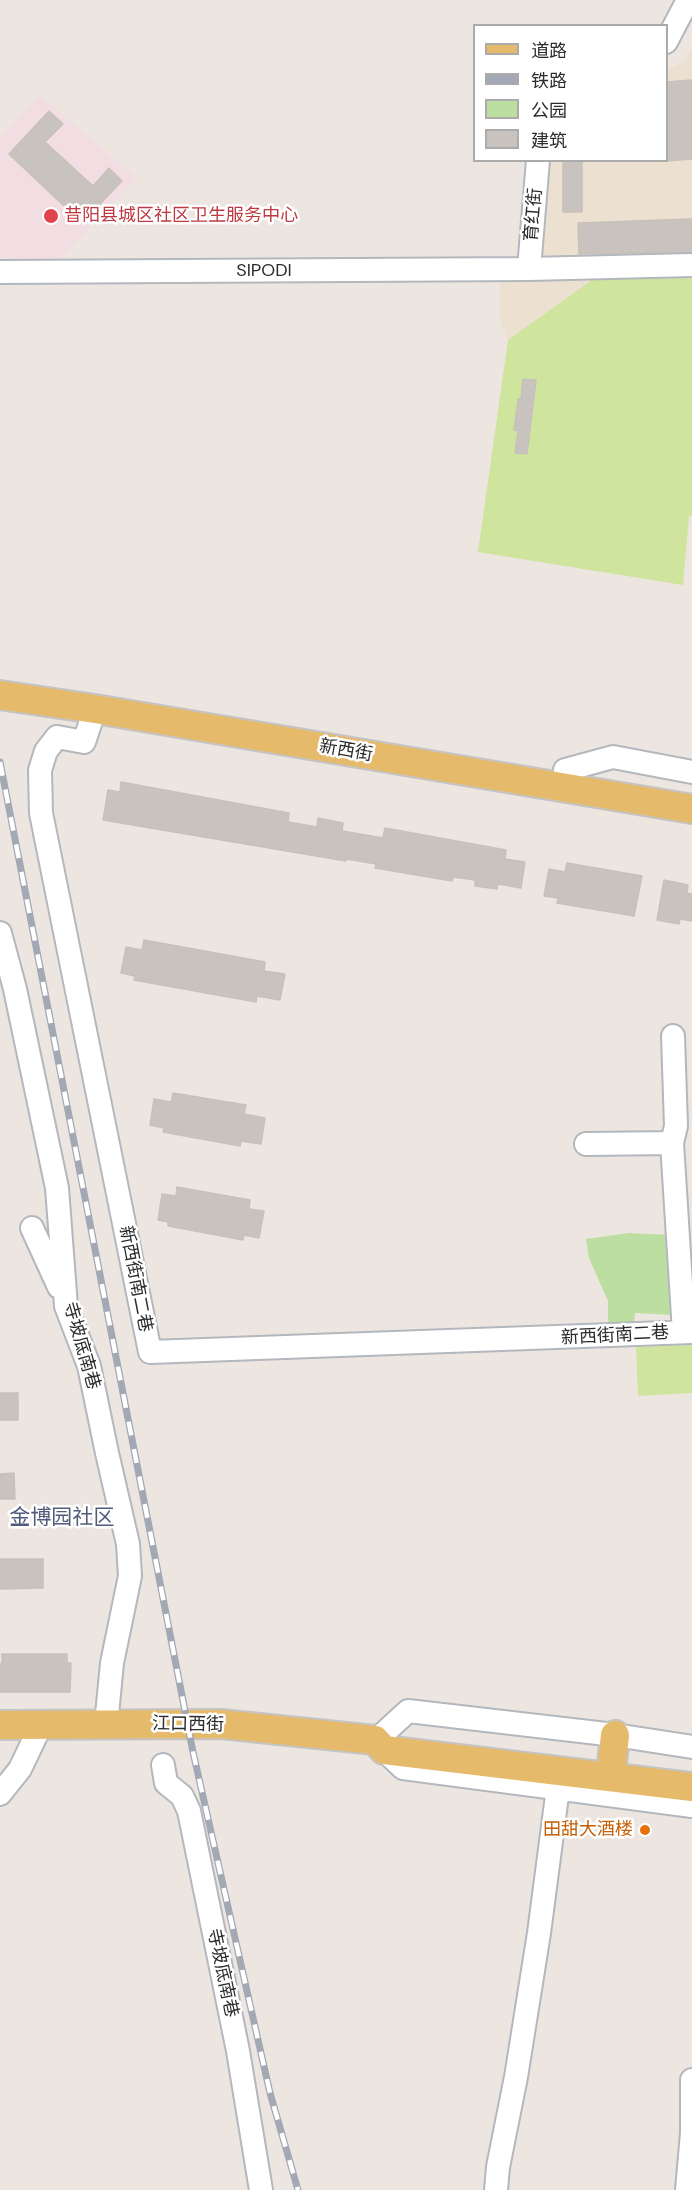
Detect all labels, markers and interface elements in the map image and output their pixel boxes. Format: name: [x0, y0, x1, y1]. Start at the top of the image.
legend: [473, 24, 668, 162]
text: 道路: [531, 39, 567, 63]
text: 铁路: [531, 69, 567, 93]
text: 公园: [531, 99, 567, 123]
text: 建筑: [531, 129, 567, 153]
street label: 育红街: [521, 187, 547, 243]
place label: 昔阳县城区社区卫生服务中心: [64, 205, 298, 227]
marker: 昔阳县城区社区卫生服务中心: [42, 207, 60, 225]
street label: SIPODI: [236, 260, 292, 282]
street label: 新西街: [318, 736, 374, 766]
street label: 新西街南二巷: [114, 1224, 156, 1334]
street label: 寺坡底南巷: [58, 1300, 104, 1392]
street label: 新西街南二巷: [561, 1322, 669, 1350]
district label: 金博园社区: [10, 1505, 114, 1531]
street label: 江口西街: [152, 1714, 224, 1736]
place label: 田甜大酒楼: [543, 1819, 633, 1841]
marker: 田甜大酒楼: [638, 1823, 652, 1837]
street label: 寺坡底南巷: [202, 1927, 242, 2019]

